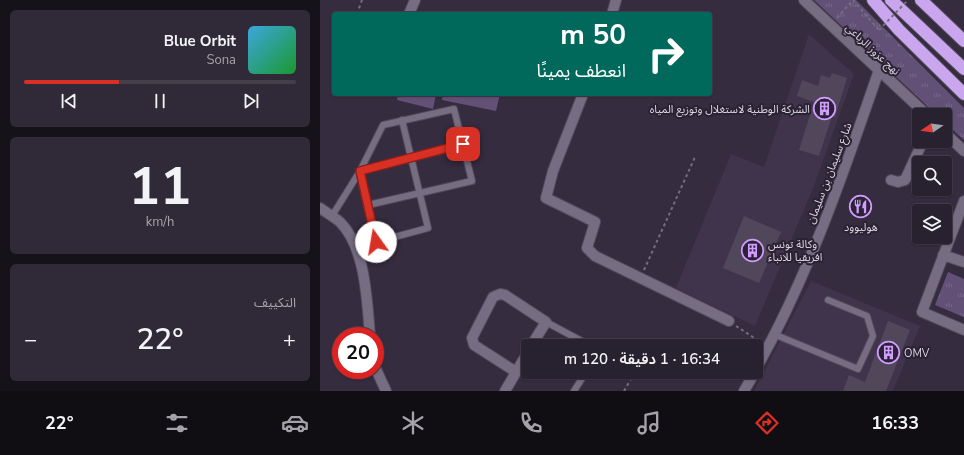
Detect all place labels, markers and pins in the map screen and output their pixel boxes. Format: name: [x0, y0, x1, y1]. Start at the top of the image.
building icon: الشركة الوطنية لاستغلال وتوزيع المياه: [812, 96, 838, 122]
place label: الشركة الوطنية لاستغلال وتوزيع المياه: [650, 102, 810, 117]
pin: [446, 127, 480, 161]
restaurant icon: هوليوود: [848, 194, 874, 220]
place label: هوليوود: [844, 220, 878, 235]
building icon: وكالة تونس افريقيا للانباء: [739, 237, 765, 263]
place label: وكالة تونس افريقيا للانباء: [768, 237, 822, 265]
building icon: OMV: [876, 340, 902, 366]
place label: OMV: [904, 346, 930, 361]

